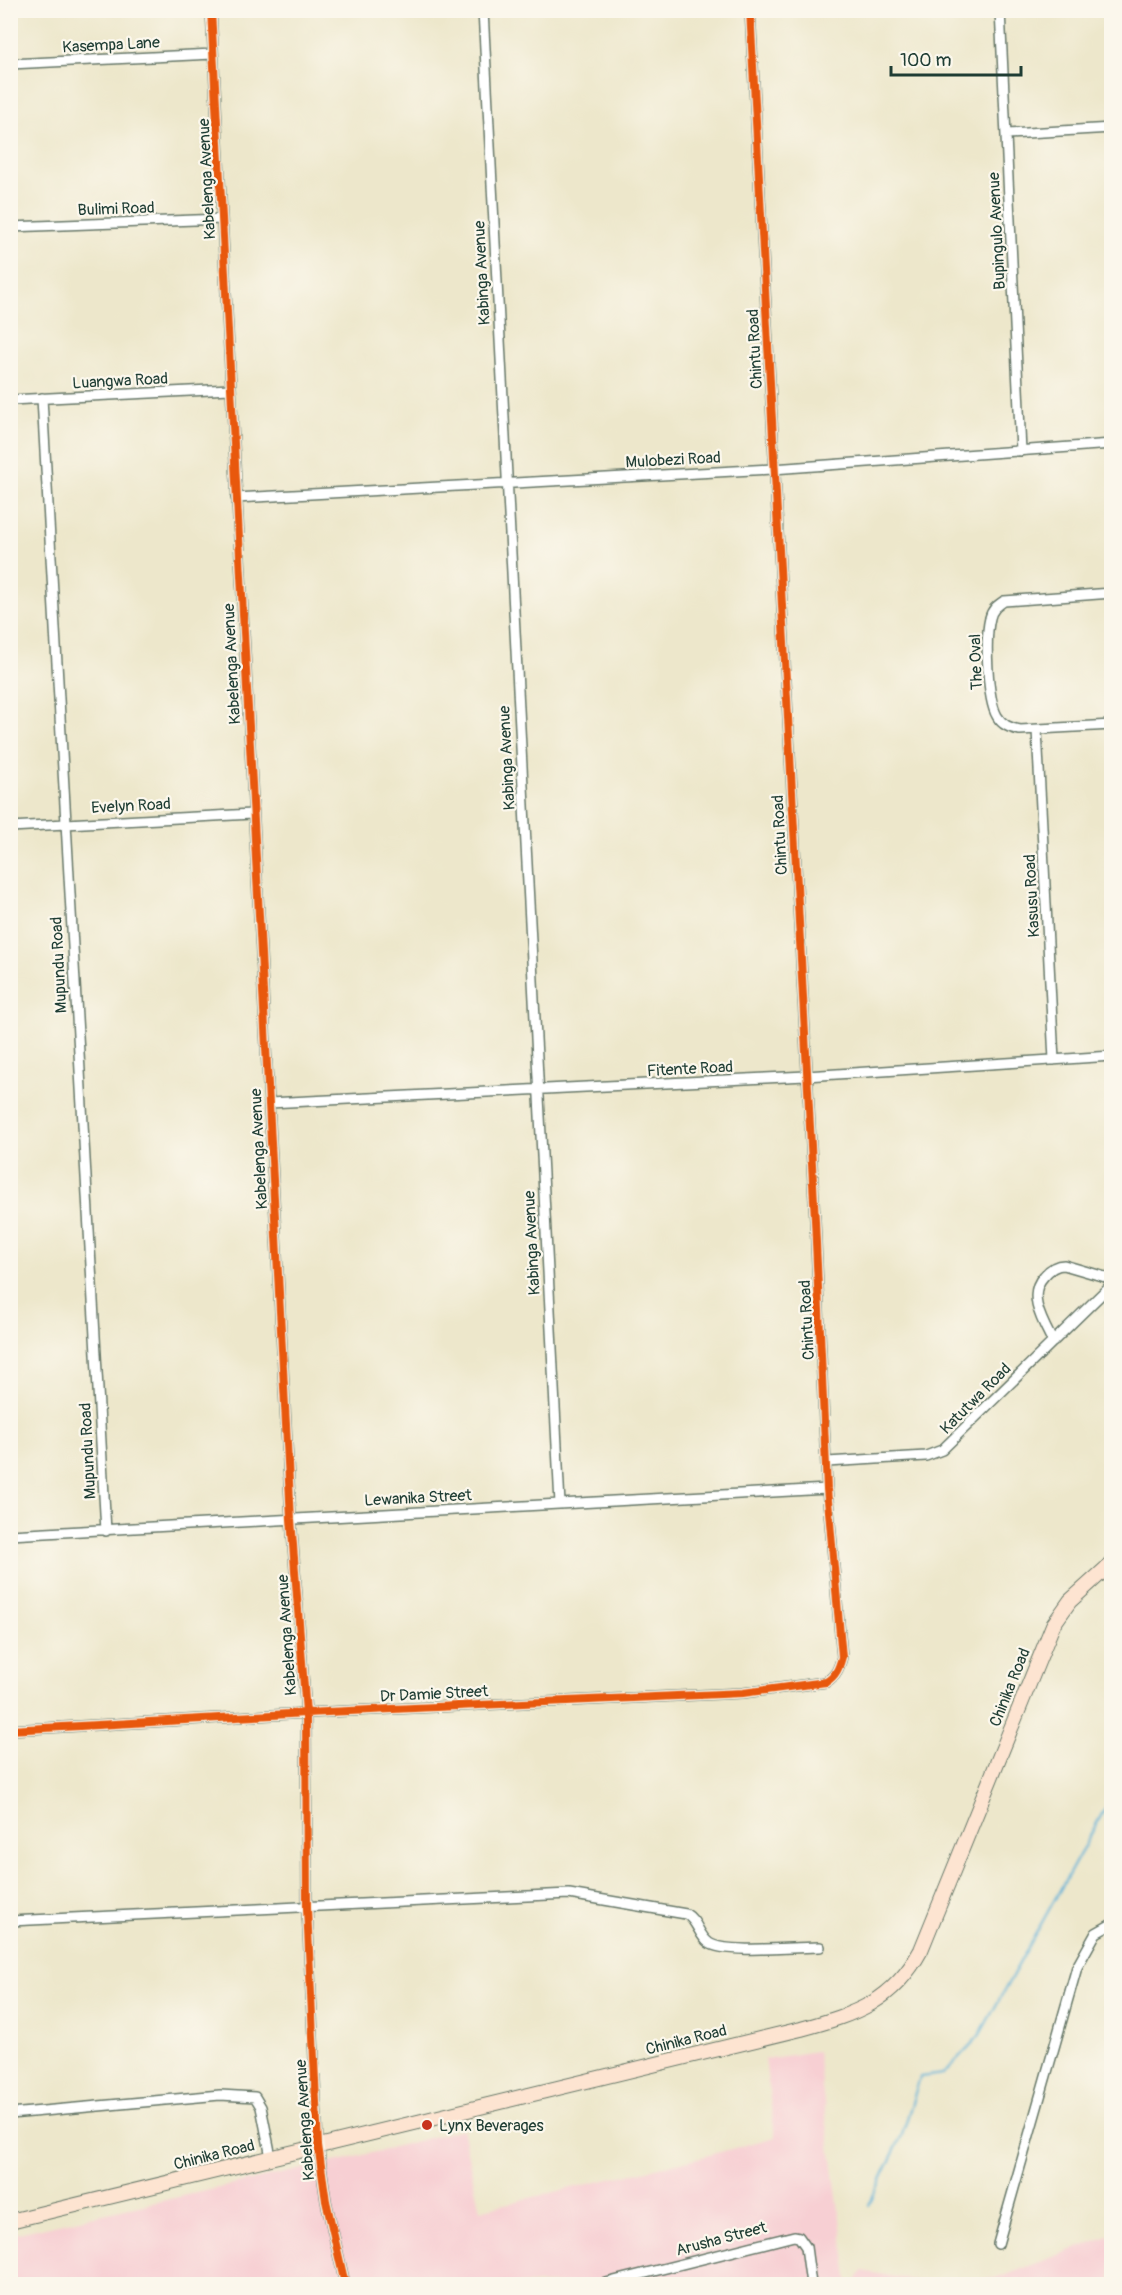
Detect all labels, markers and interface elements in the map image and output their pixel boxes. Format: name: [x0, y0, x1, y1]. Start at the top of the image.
street label: Kasempa Lane: [62, 32, 160, 58]
scale bar: [891, 39, 1022, 77]
text: 100 m: [900, 49, 952, 72]
street label: Kabelenga Avenue: [194, 118, 220, 240]
street label: Bupingulo Avenue: [984, 172, 1010, 290]
street label: Bulimi Road: [77, 198, 155, 220]
street label: Kabinga Avenue: [469, 220, 495, 326]
street label: Chintu Road: [743, 308, 767, 390]
street label: Luangwa Road: [72, 369, 169, 393]
street label: Mulobezi Road: [625, 448, 721, 472]
street label: Kabelenga Avenue: [219, 603, 245, 725]
street label: The Oval: [965, 633, 987, 690]
street label: Kabinga Avenue: [494, 705, 520, 811]
street label: Evelyn Road: [91, 794, 171, 818]
street label: Chintu Road: [768, 794, 792, 876]
street label: Kasusu Road: [1020, 854, 1044, 938]
street label: Mupundu Road: [46, 916, 72, 1014]
street label: Fitente Road: [646, 1057, 734, 1081]
street label: Kabelenga Avenue: [246, 1088, 272, 1210]
street label: Kabinga Avenue: [519, 1190, 545, 1296]
street label: Chintu Road: [795, 1279, 819, 1361]
street label: Katutwa Road: [936, 1359, 1015, 1438]
street label: Mupundu Road: [75, 1402, 101, 1500]
street label: Lewanika Street: [364, 1485, 473, 1511]
street label: Kabelenga Avenue: [273, 1574, 301, 1696]
street label: Chinika Road: [985, 1645, 1035, 1730]
street label: Dr Damie Street: [379, 1681, 489, 1707]
street label: Chinika Road: [644, 2020, 729, 2060]
street label: Kabelenga Avenue: [291, 2059, 319, 2181]
place label: Lynx Beverages: [439, 2116, 544, 2136]
marker: Lynx Beverages: [420, 2118, 434, 2132]
street label: Chinika Road: [172, 2135, 257, 2175]
street label: Arusha Street: [674, 2217, 769, 2261]

